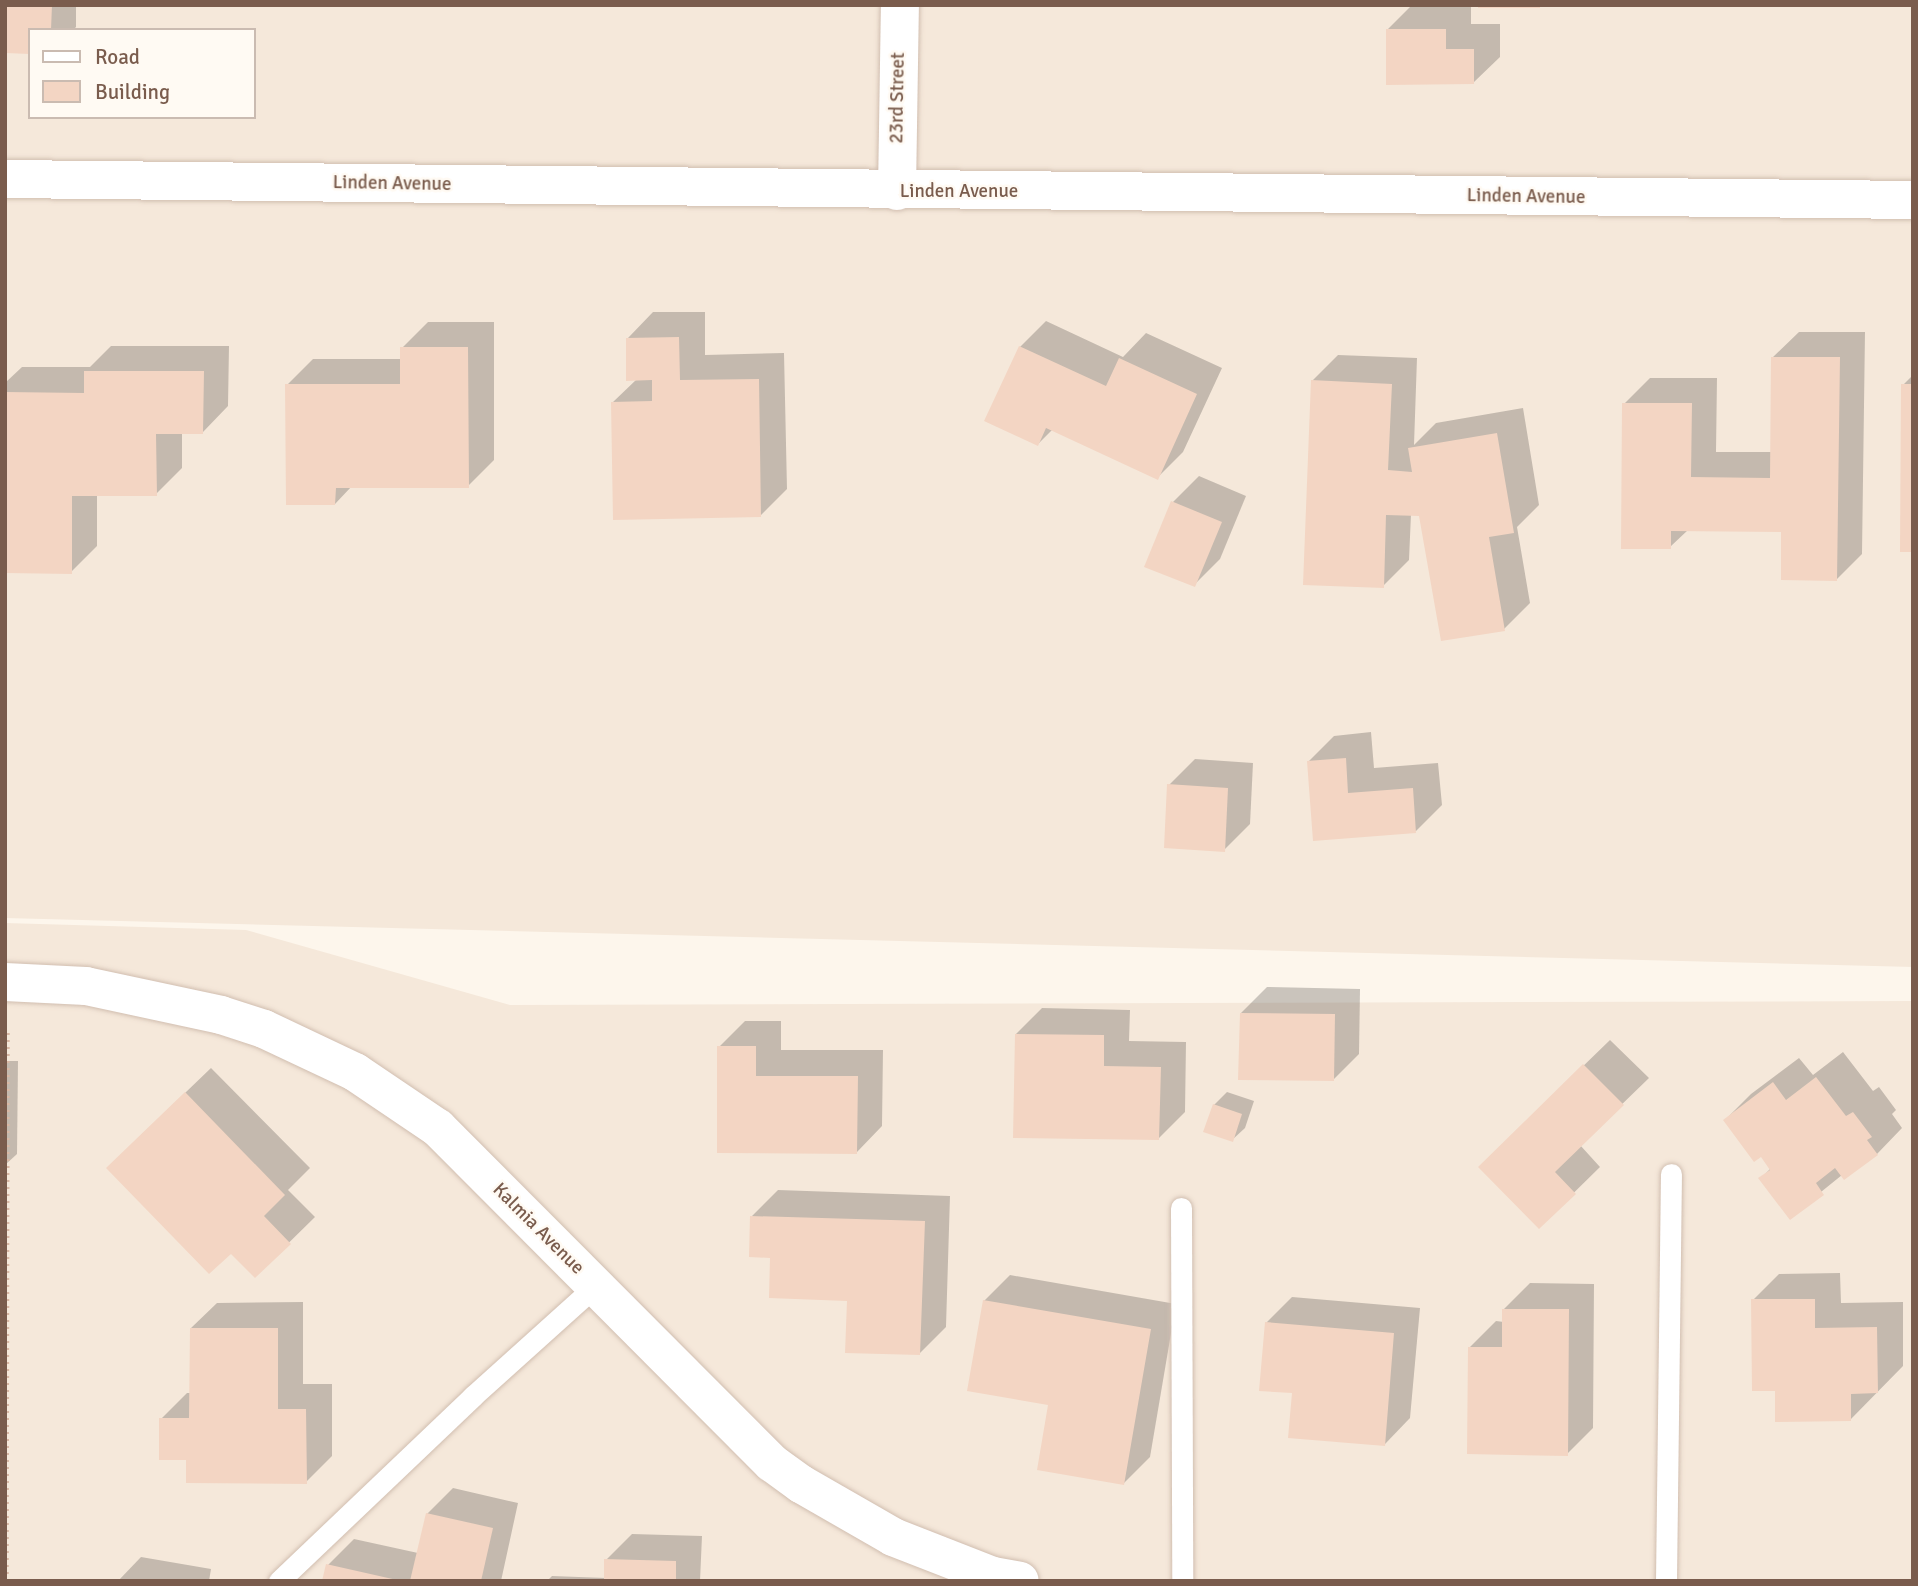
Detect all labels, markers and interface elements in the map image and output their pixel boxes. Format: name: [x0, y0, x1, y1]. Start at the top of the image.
legend: [28, 28, 256, 119]
text: Road: [95, 44, 140, 70]
street label: 23rd Street: [886, 52, 910, 144]
text: Building: [95, 79, 170, 105]
street label: Linden Avenue: [332, 172, 452, 196]
street label: Linden Avenue: [900, 181, 1018, 203]
street label: Linden Avenue: [1466, 185, 1586, 209]
street label: Kalmia Avenue: [487, 1178, 589, 1280]

